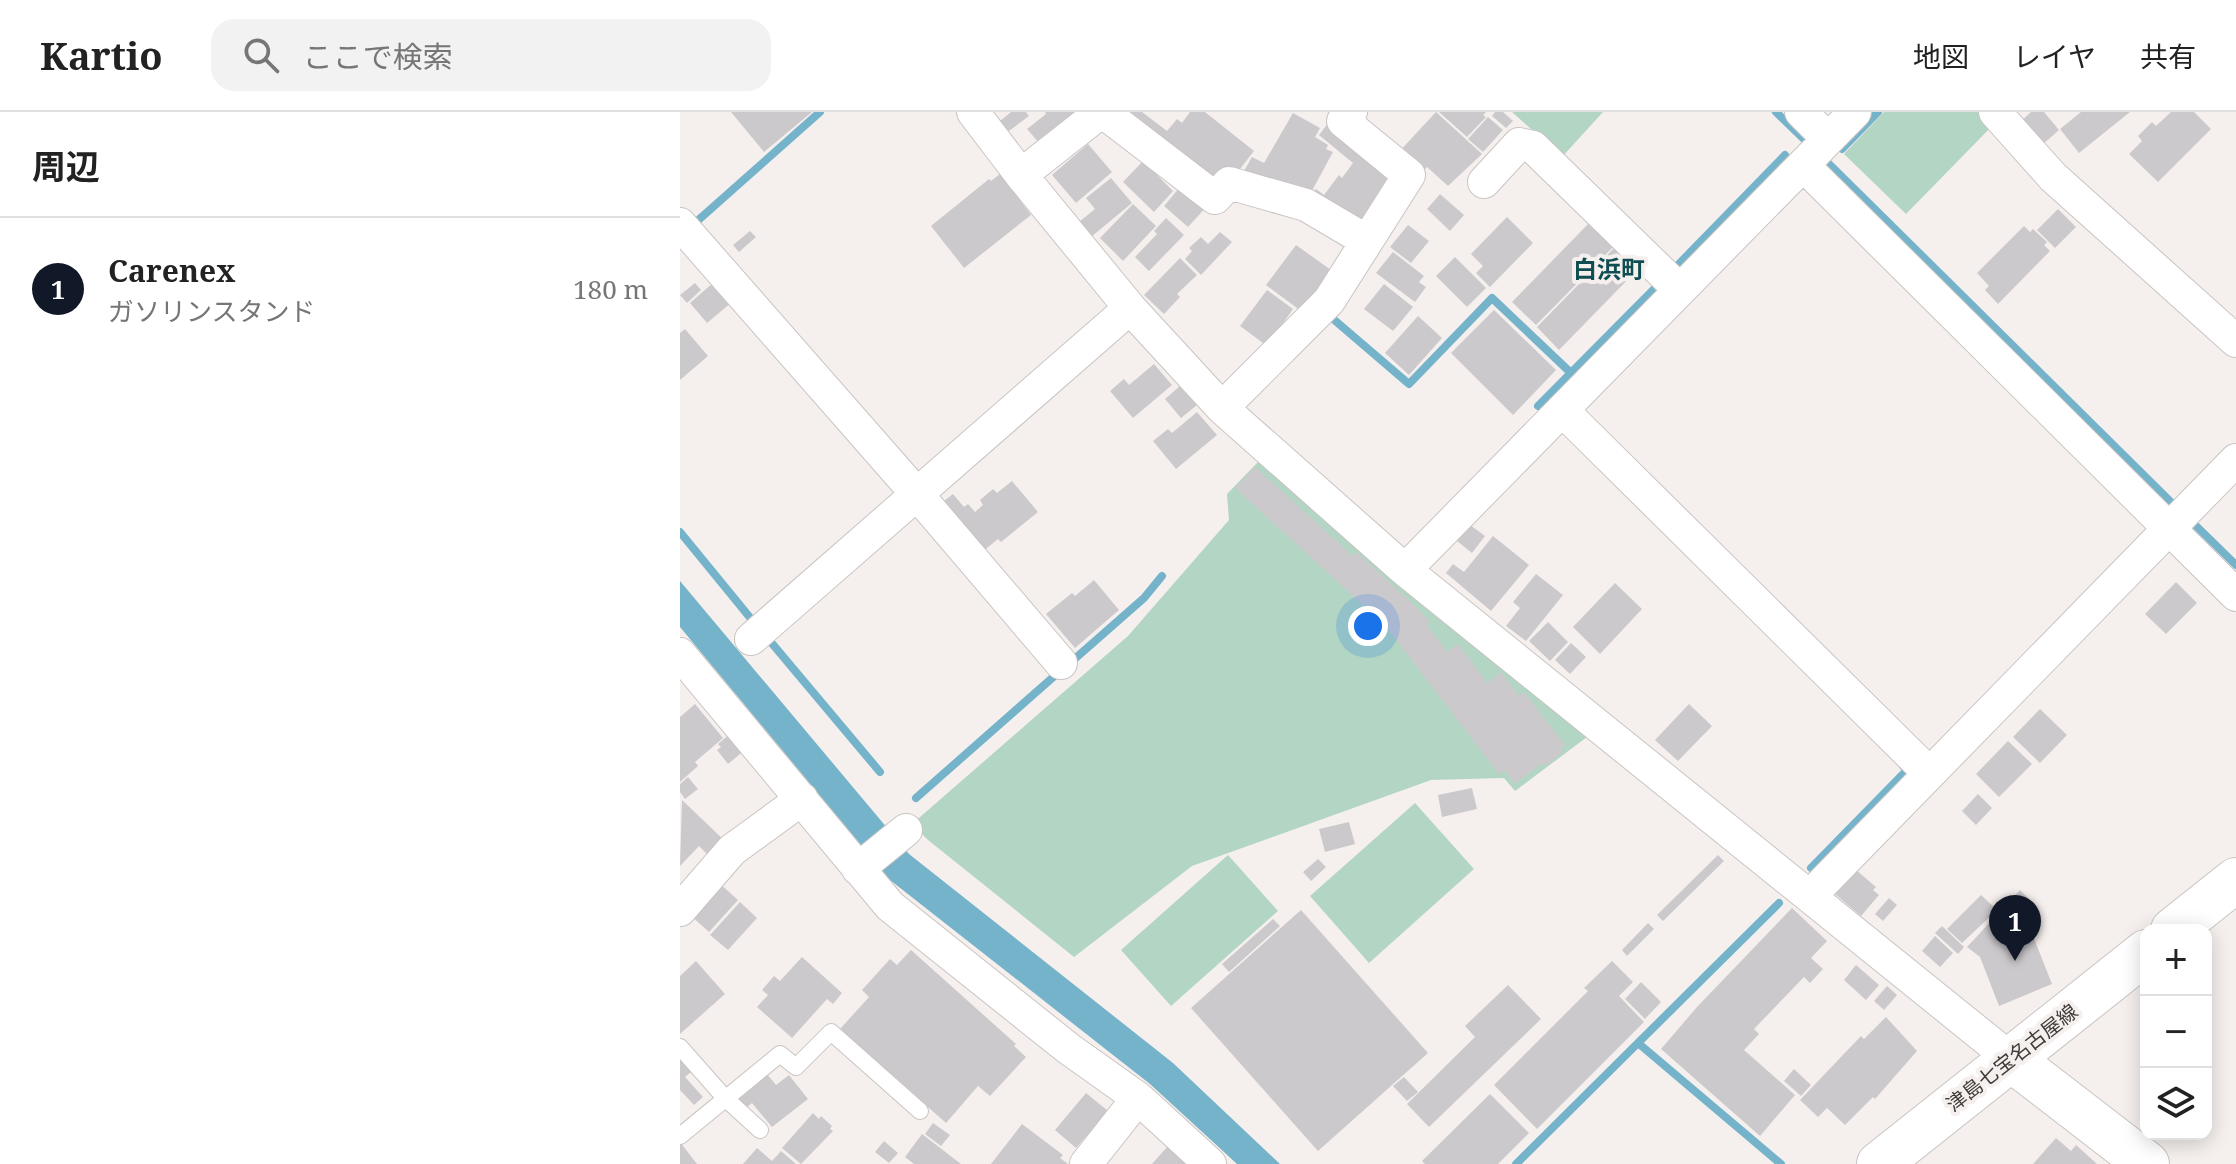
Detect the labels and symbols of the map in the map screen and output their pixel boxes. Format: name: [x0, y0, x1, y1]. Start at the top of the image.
district label: 白浜町: [1573, 252, 1645, 285]
your location: [1348, 606, 1388, 646]
pin: 1: [1989, 895, 2041, 961]
street label: 津島七宝名古屋線: [1940, 998, 2083, 1117]

